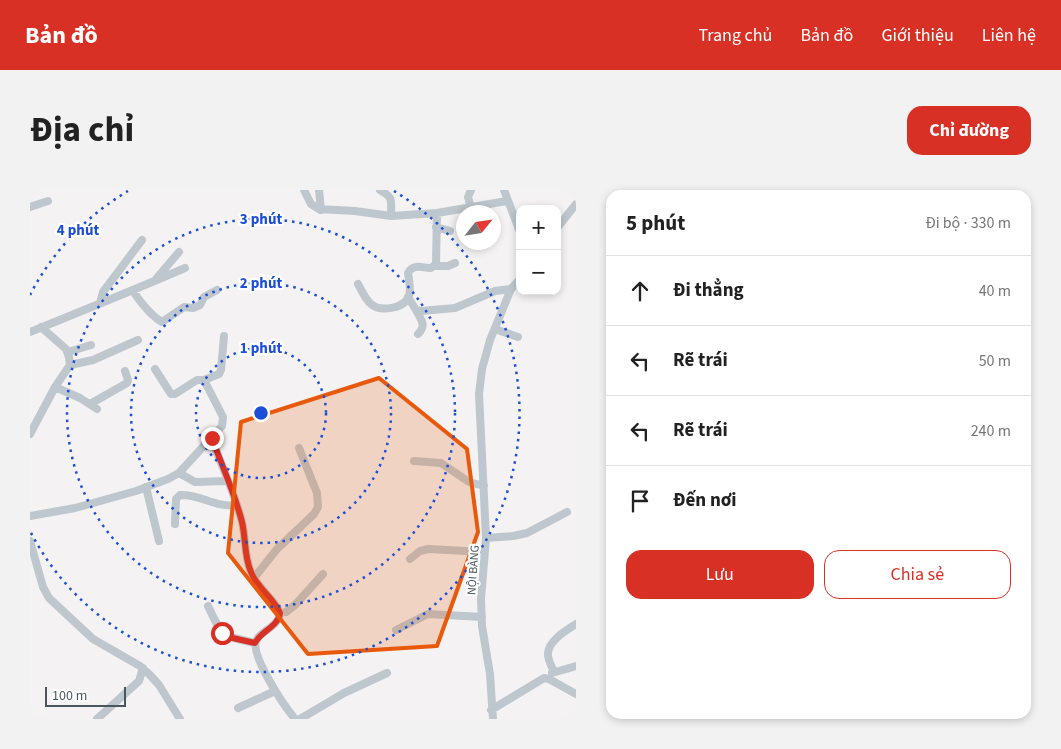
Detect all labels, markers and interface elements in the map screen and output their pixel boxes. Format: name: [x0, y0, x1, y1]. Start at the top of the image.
text: Bản đồ: [25, 18, 98, 53]
text: Trang chủ: [698, 23, 772, 48]
text: Bản đồ: [800, 23, 853, 48]
text: Giới thiệu: [881, 23, 954, 48]
text: Liên hệ: [982, 23, 1036, 48]
text: Địa chỉ: [30, 105, 134, 155]
button: Chỉ đường: [907, 106, 1031, 155]
north arrow: [456, 205, 501, 250]
map controls: [516, 205, 561, 295]
button: +: [516, 205, 561, 250]
text: 5 phút: [626, 208, 685, 238]
text: 3 phút: [240, 209, 282, 230]
text: Đi bộ · 330 m: [925, 212, 1011, 234]
text: 4 phút: [57, 220, 99, 241]
button: −: [516, 250, 561, 295]
text: 2 phút: [240, 273, 282, 294]
icon: ahead: [626, 277, 654, 305]
text: Đi thẳng: [673, 277, 744, 304]
text: 40 m: [979, 280, 1011, 302]
text: 1 phút: [240, 338, 282, 359]
icon: left: [626, 347, 654, 375]
text: Rẽ trái: [673, 347, 728, 374]
text: 50 m: [979, 350, 1011, 372]
centre of rings: [252, 404, 270, 422]
icon: left: [626, 417, 654, 445]
text: Rẽ trái: [673, 417, 728, 444]
text: 240 m: [971, 420, 1011, 442]
route end: [201, 427, 224, 450]
icon: arrive: [626, 487, 654, 515]
text: Đến nơi: [673, 487, 737, 514]
street label: NỘI BÀNG: [463, 544, 484, 596]
button: Lưu: [626, 550, 814, 599]
button: Chia sẻ: [824, 550, 1011, 599]
route start: [211, 622, 234, 645]
scale bar: [45, 684, 126, 707]
text: 100 m: [52, 686, 87, 706]

